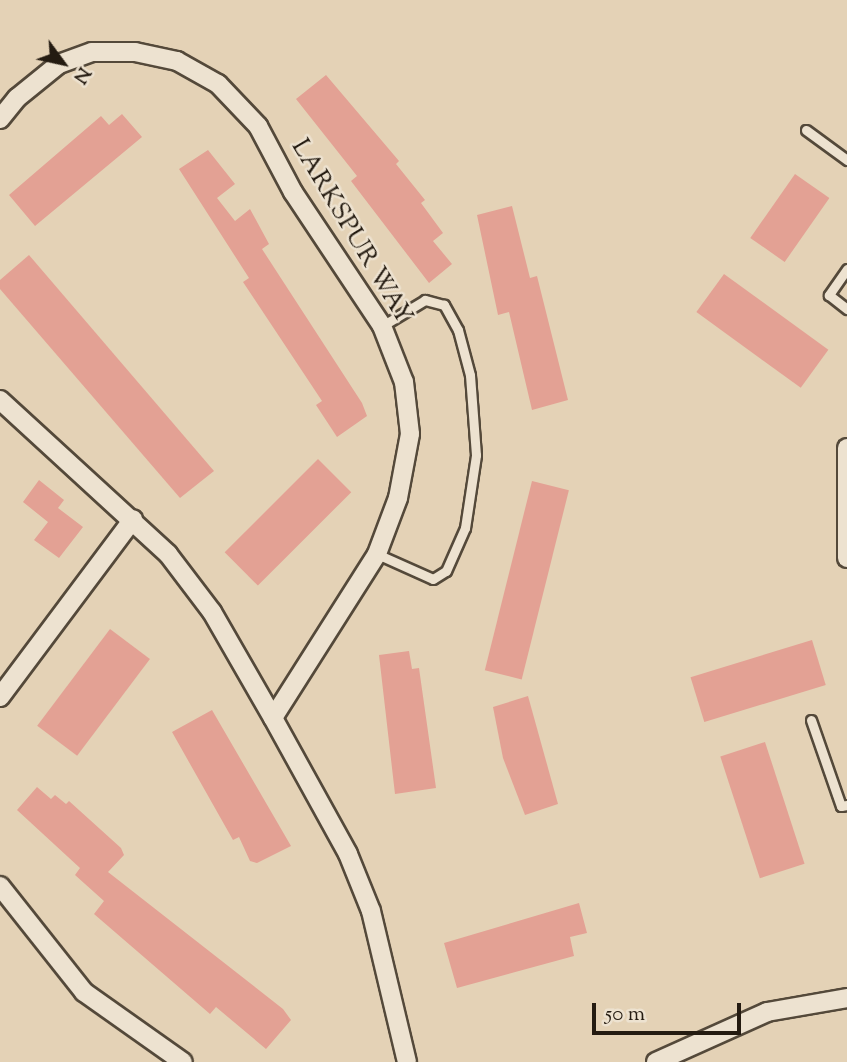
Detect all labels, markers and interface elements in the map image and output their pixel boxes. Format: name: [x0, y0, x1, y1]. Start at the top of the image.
north arrow: [28, 28, 98, 98]
text: N: [66, 61, 96, 88]
street label: LARKSPUR WAY: [283, 134, 419, 330]
scale bar: [595, 988, 744, 1032]
text: 50 m: [605, 1000, 645, 1030]

